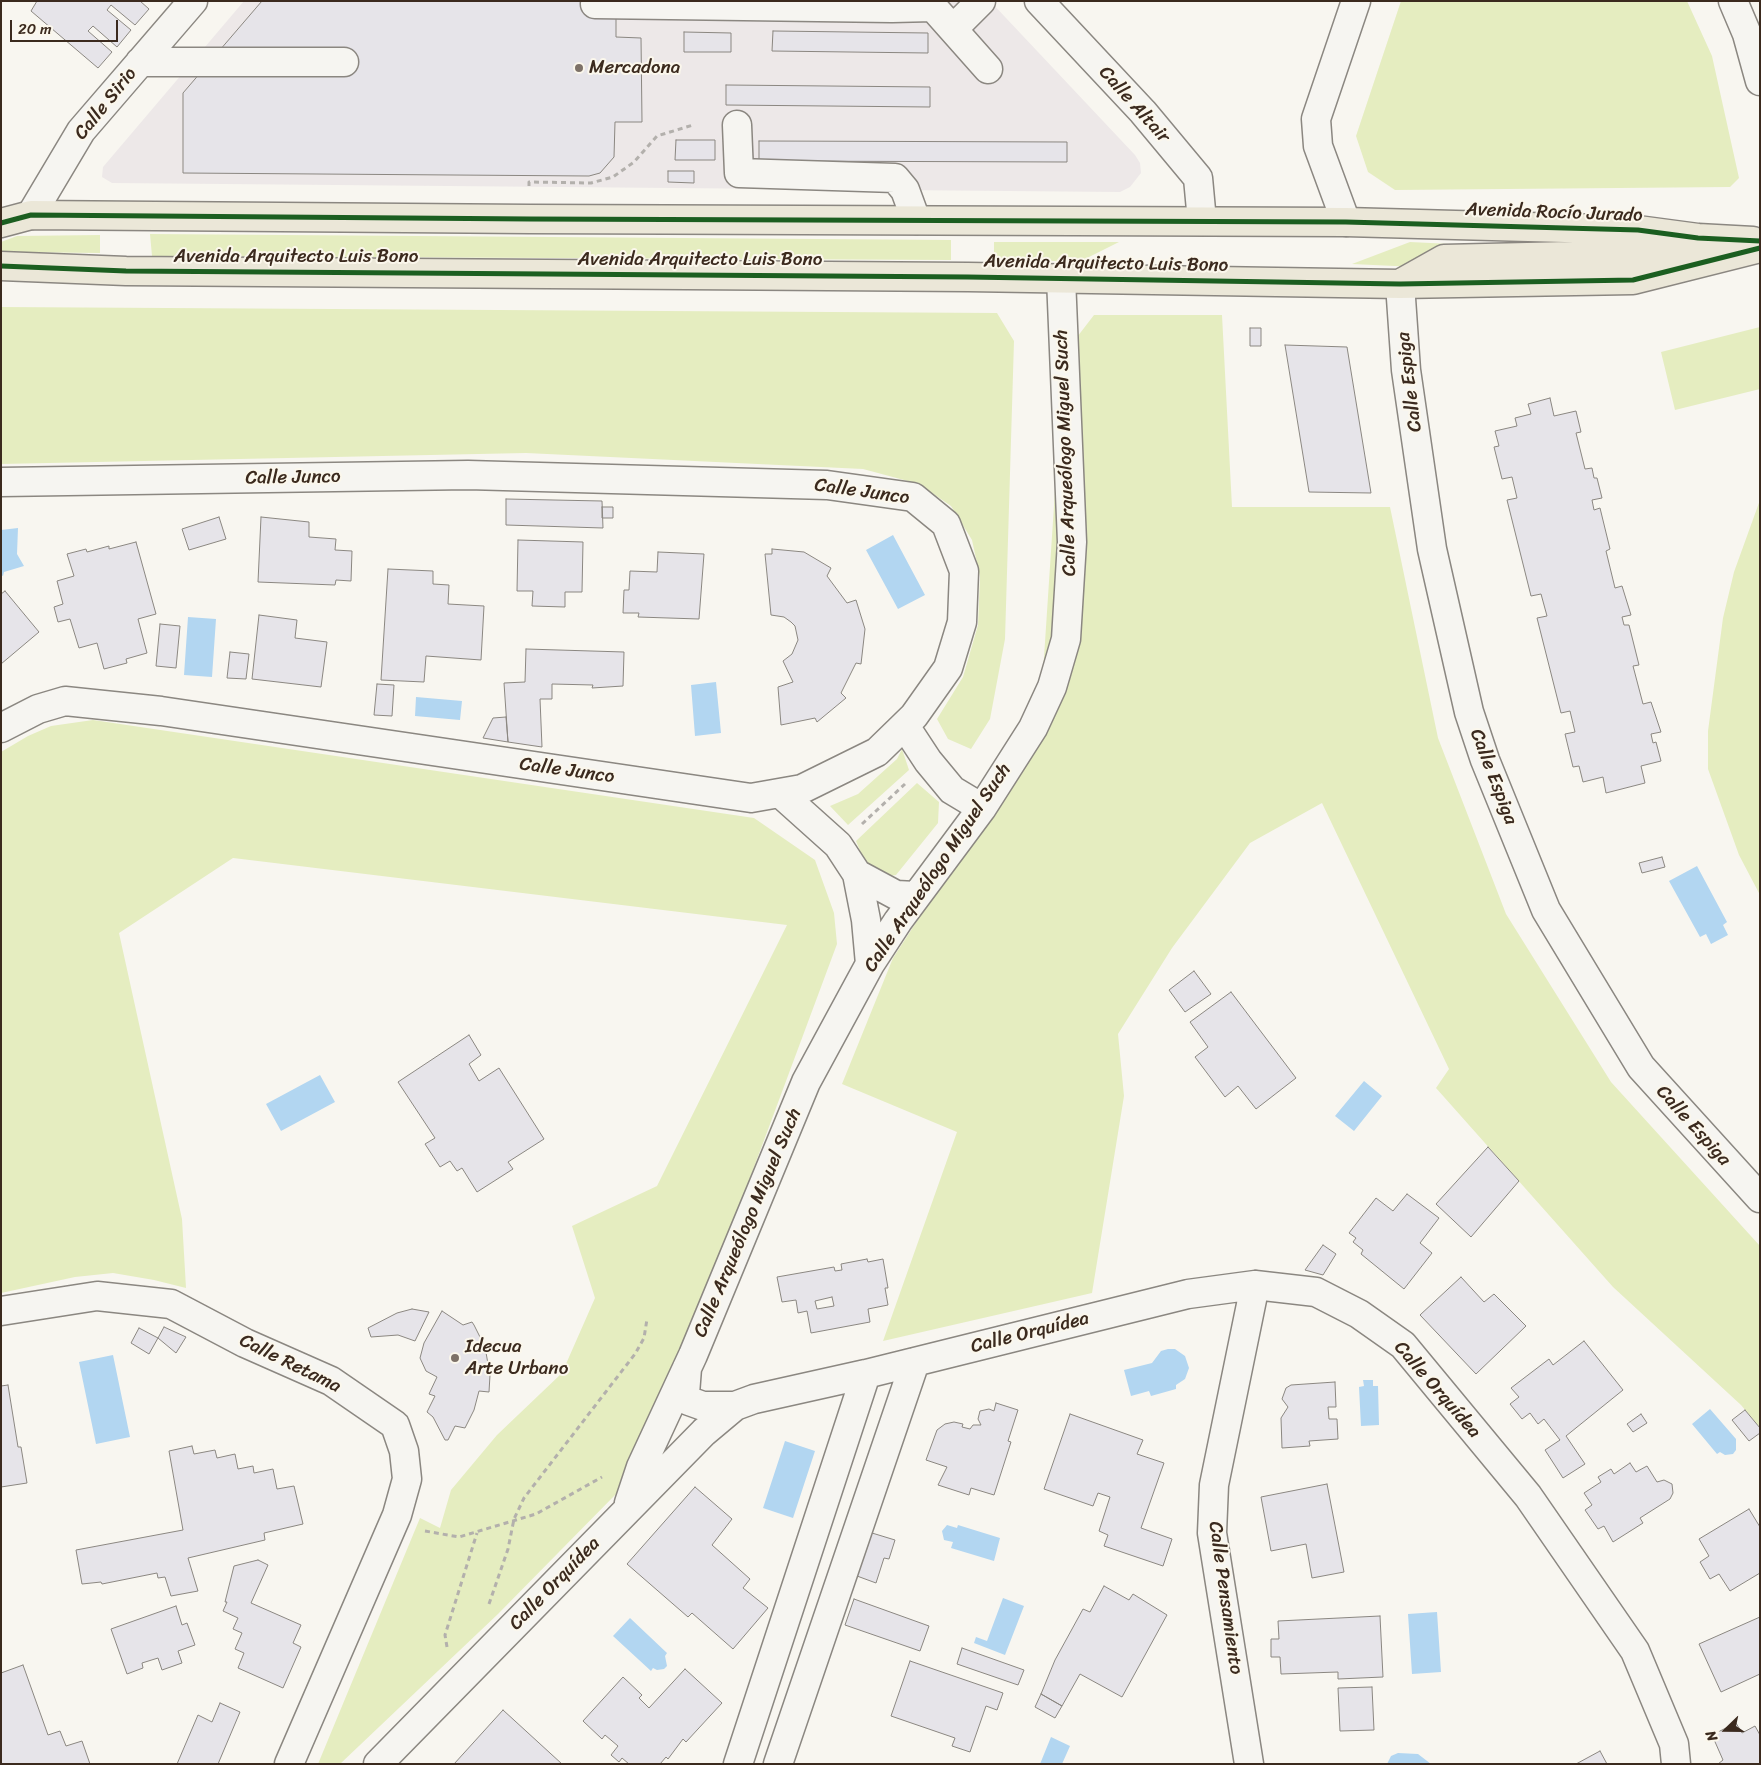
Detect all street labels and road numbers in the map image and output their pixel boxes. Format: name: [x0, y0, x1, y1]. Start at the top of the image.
street label: Calle Altair: [1094, 62, 1174, 148]
street label: Calle Sirio: [70, 63, 142, 145]
street label: Avenida Rocío Jurado: [1465, 199, 1643, 227]
street label: Avenida Arquitecto Luis Bono: [174, 246, 418, 268]
street label: Avenida Arquitecto Luis Bono: [578, 249, 822, 271]
street label: Avenida Arquitecto Luis Bono: [984, 250, 1228, 278]
street label: Calle Arqueólogo Miguel Such: [1050, 329, 1082, 577]
street label: Calle Espiga: [1393, 331, 1427, 433]
street label: Calle Junco: [245, 466, 341, 490]
street label: Calle Junco: [813, 474, 911, 510]
street label: Calle Espiga: [1464, 726, 1522, 828]
street label: Calle Junco: [518, 753, 616, 789]
street label: Calle Arqueólogo Miguel Such: [860, 759, 1016, 977]
street label: Calle Espiga: [1651, 1081, 1735, 1171]
street label: Calle Arqueólogo Miguel Such: [689, 1105, 807, 1341]
street label: Calle Orquídea: [969, 1307, 1091, 1359]
street label: Calle Retama: [235, 1330, 345, 1398]
street label: Calle Orquídea: [1389, 1337, 1485, 1443]
street label: Calle Pensamiento: [1203, 1520, 1247, 1676]
street label: Calle Orquídea: [505, 1533, 605, 1635]

